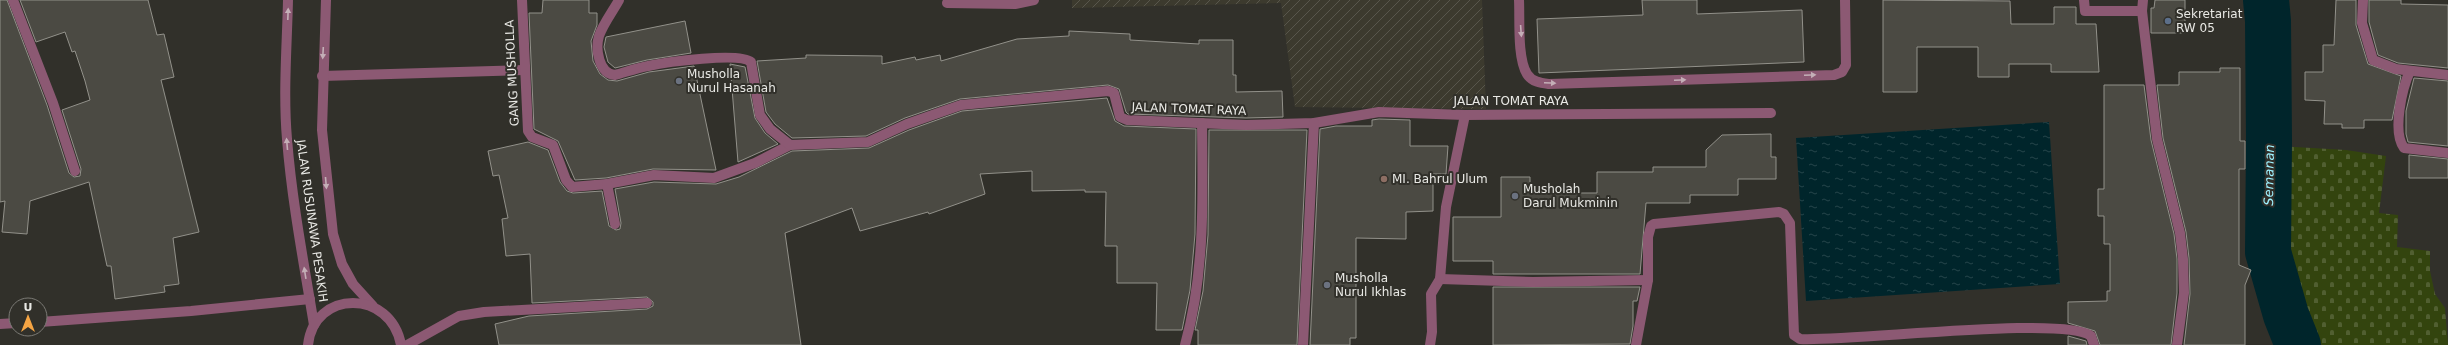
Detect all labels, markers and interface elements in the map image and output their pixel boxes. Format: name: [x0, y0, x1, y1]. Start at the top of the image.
place label: Sekretariat RW 05: [2176, 7, 2243, 35]
one-way arrow: [284, 8, 291, 20]
marker: Sekretariat RW 05: [2163, 16, 2173, 26]
street label: GANG MUSHOLLA: [502, 19, 522, 127]
one-way arrow: [1517, 25, 1524, 37]
one-way arrow: [320, 47, 327, 59]
place label: Musholla Nurul Hasanah: [687, 67, 776, 95]
one-way arrow: [1804, 72, 1816, 79]
marker: Musholla Nurul Hasanah: [674, 76, 684, 86]
one-way arrow: [1674, 76, 1686, 83]
one-way arrow: [1544, 80, 1557, 86]
street label: JALAN TOMAT RAYA: [1453, 94, 1569, 108]
street label: JALAN TOMAT RAYA: [1130, 100, 1247, 118]
one-way arrow: [284, 138, 291, 150]
street label: JALAN RUSUNAWA PESAKIH: [294, 138, 330, 303]
water label: Semanan: [2261, 144, 2277, 206]
place label: MI. Bahrul Ulum: [1392, 172, 1488, 186]
marker: MI. Bahrul Ulum: [1379, 174, 1389, 184]
one-way arrow: [323, 177, 330, 189]
place label: Musholah Darul Mukminin: [1523, 182, 1618, 210]
marker: Musholah Darul Mukminin: [1510, 191, 1520, 201]
one-way arrow: [302, 267, 308, 279]
place label: Musholla Nurul Ikhlas: [1335, 271, 1406, 299]
marker: Musholla Nurul Ikhlas: [1322, 280, 1332, 290]
north arrow: [8, 297, 48, 337]
text: U: [24, 301, 32, 314]

